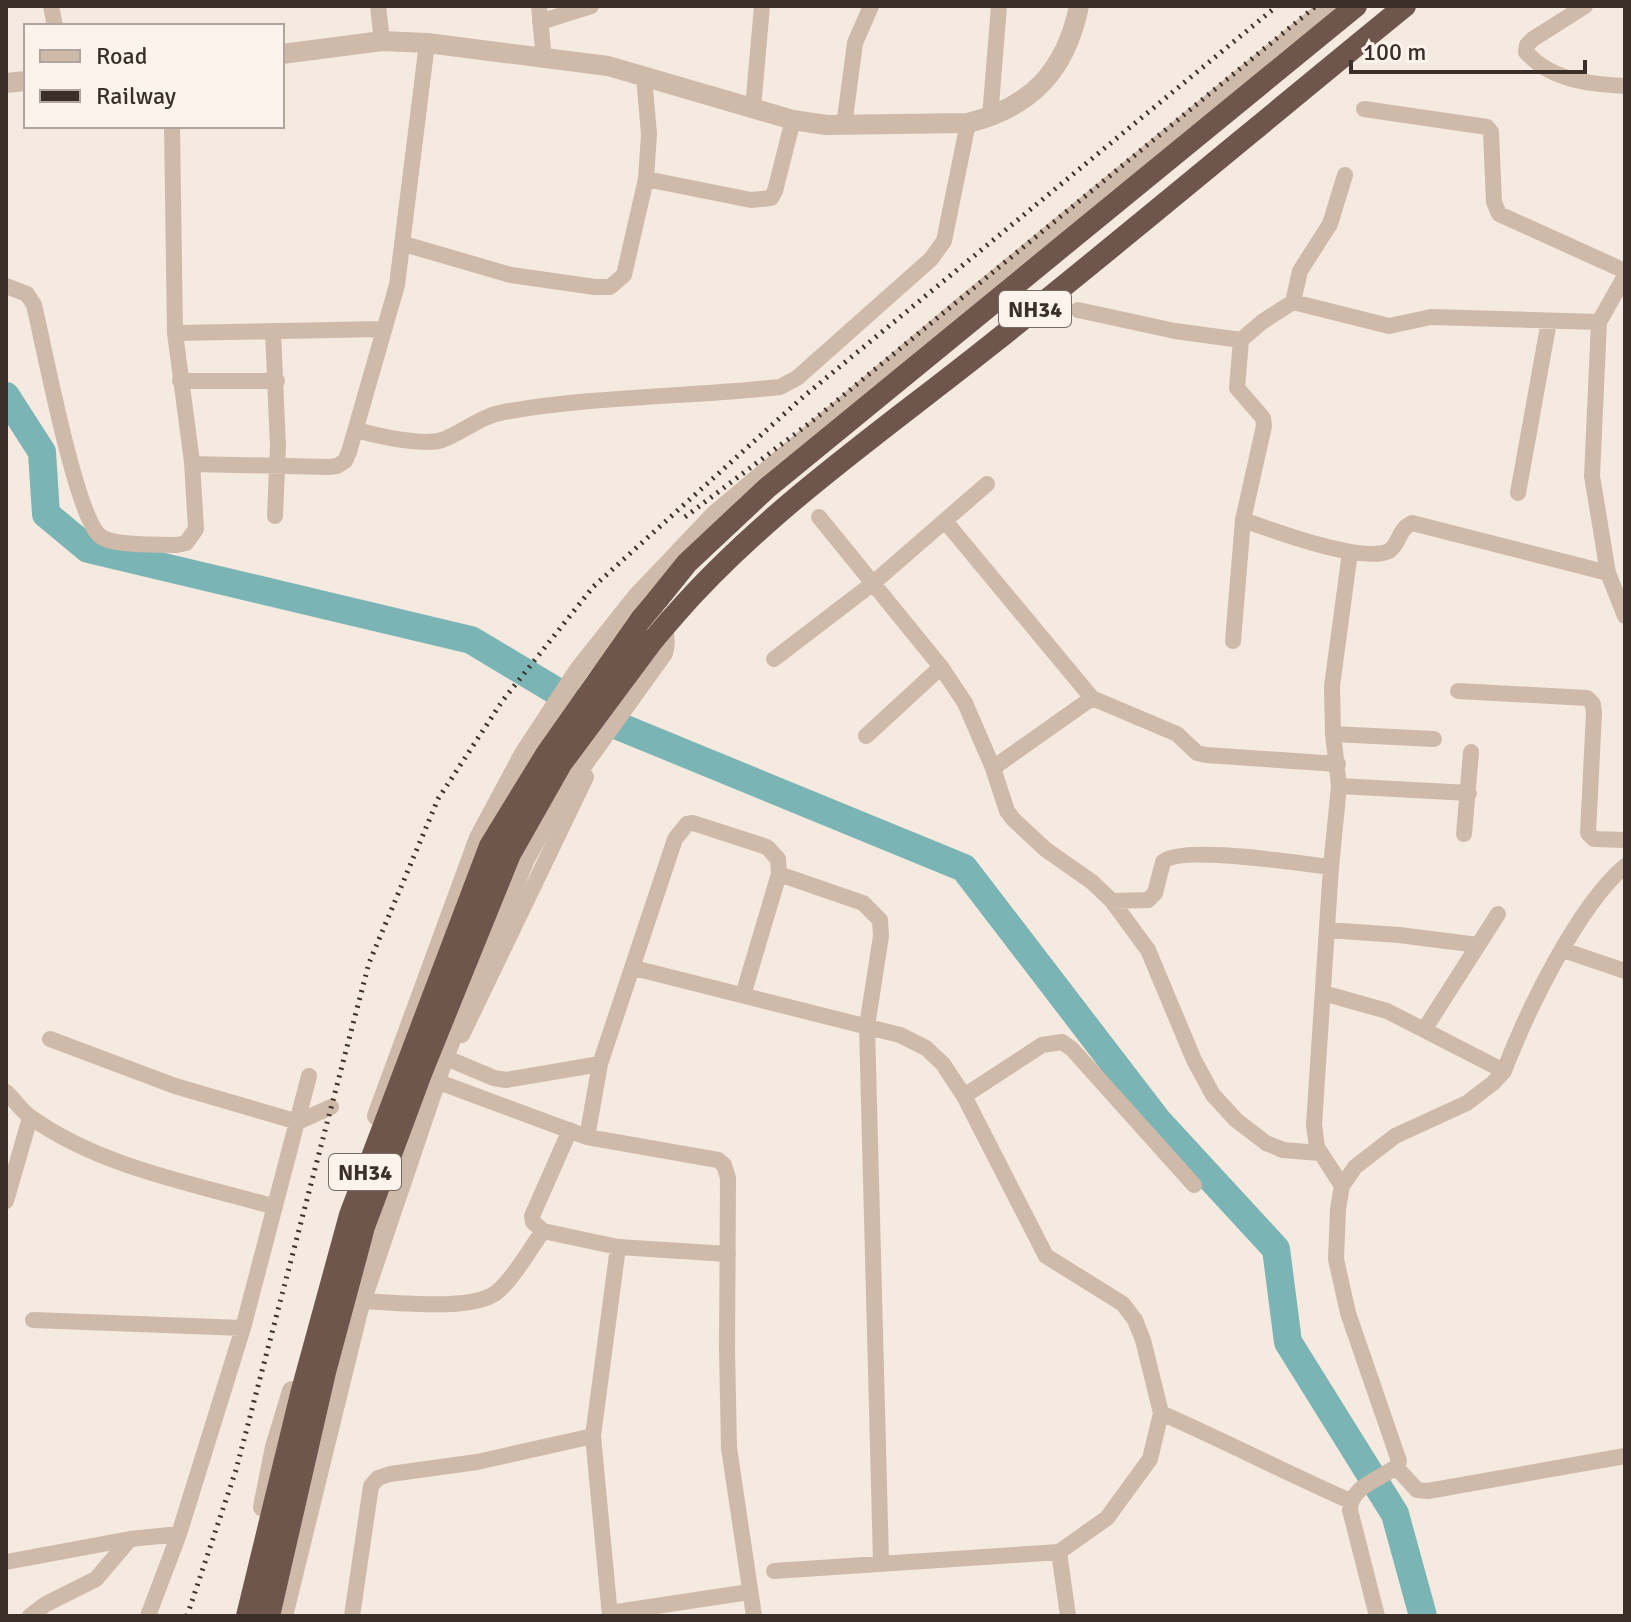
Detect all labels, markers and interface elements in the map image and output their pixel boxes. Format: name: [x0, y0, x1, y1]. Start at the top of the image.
legend: [24, 24, 284, 128]
scale bar: [1351, 24, 1585, 74]
text: 100 m: [1363, 37, 1426, 67]
text: Road: [96, 41, 147, 71]
text: Railway: [96, 81, 176, 111]
road number: NH34: [999, 291, 1071, 327]
road number: NH34: [329, 1154, 401, 1190]

